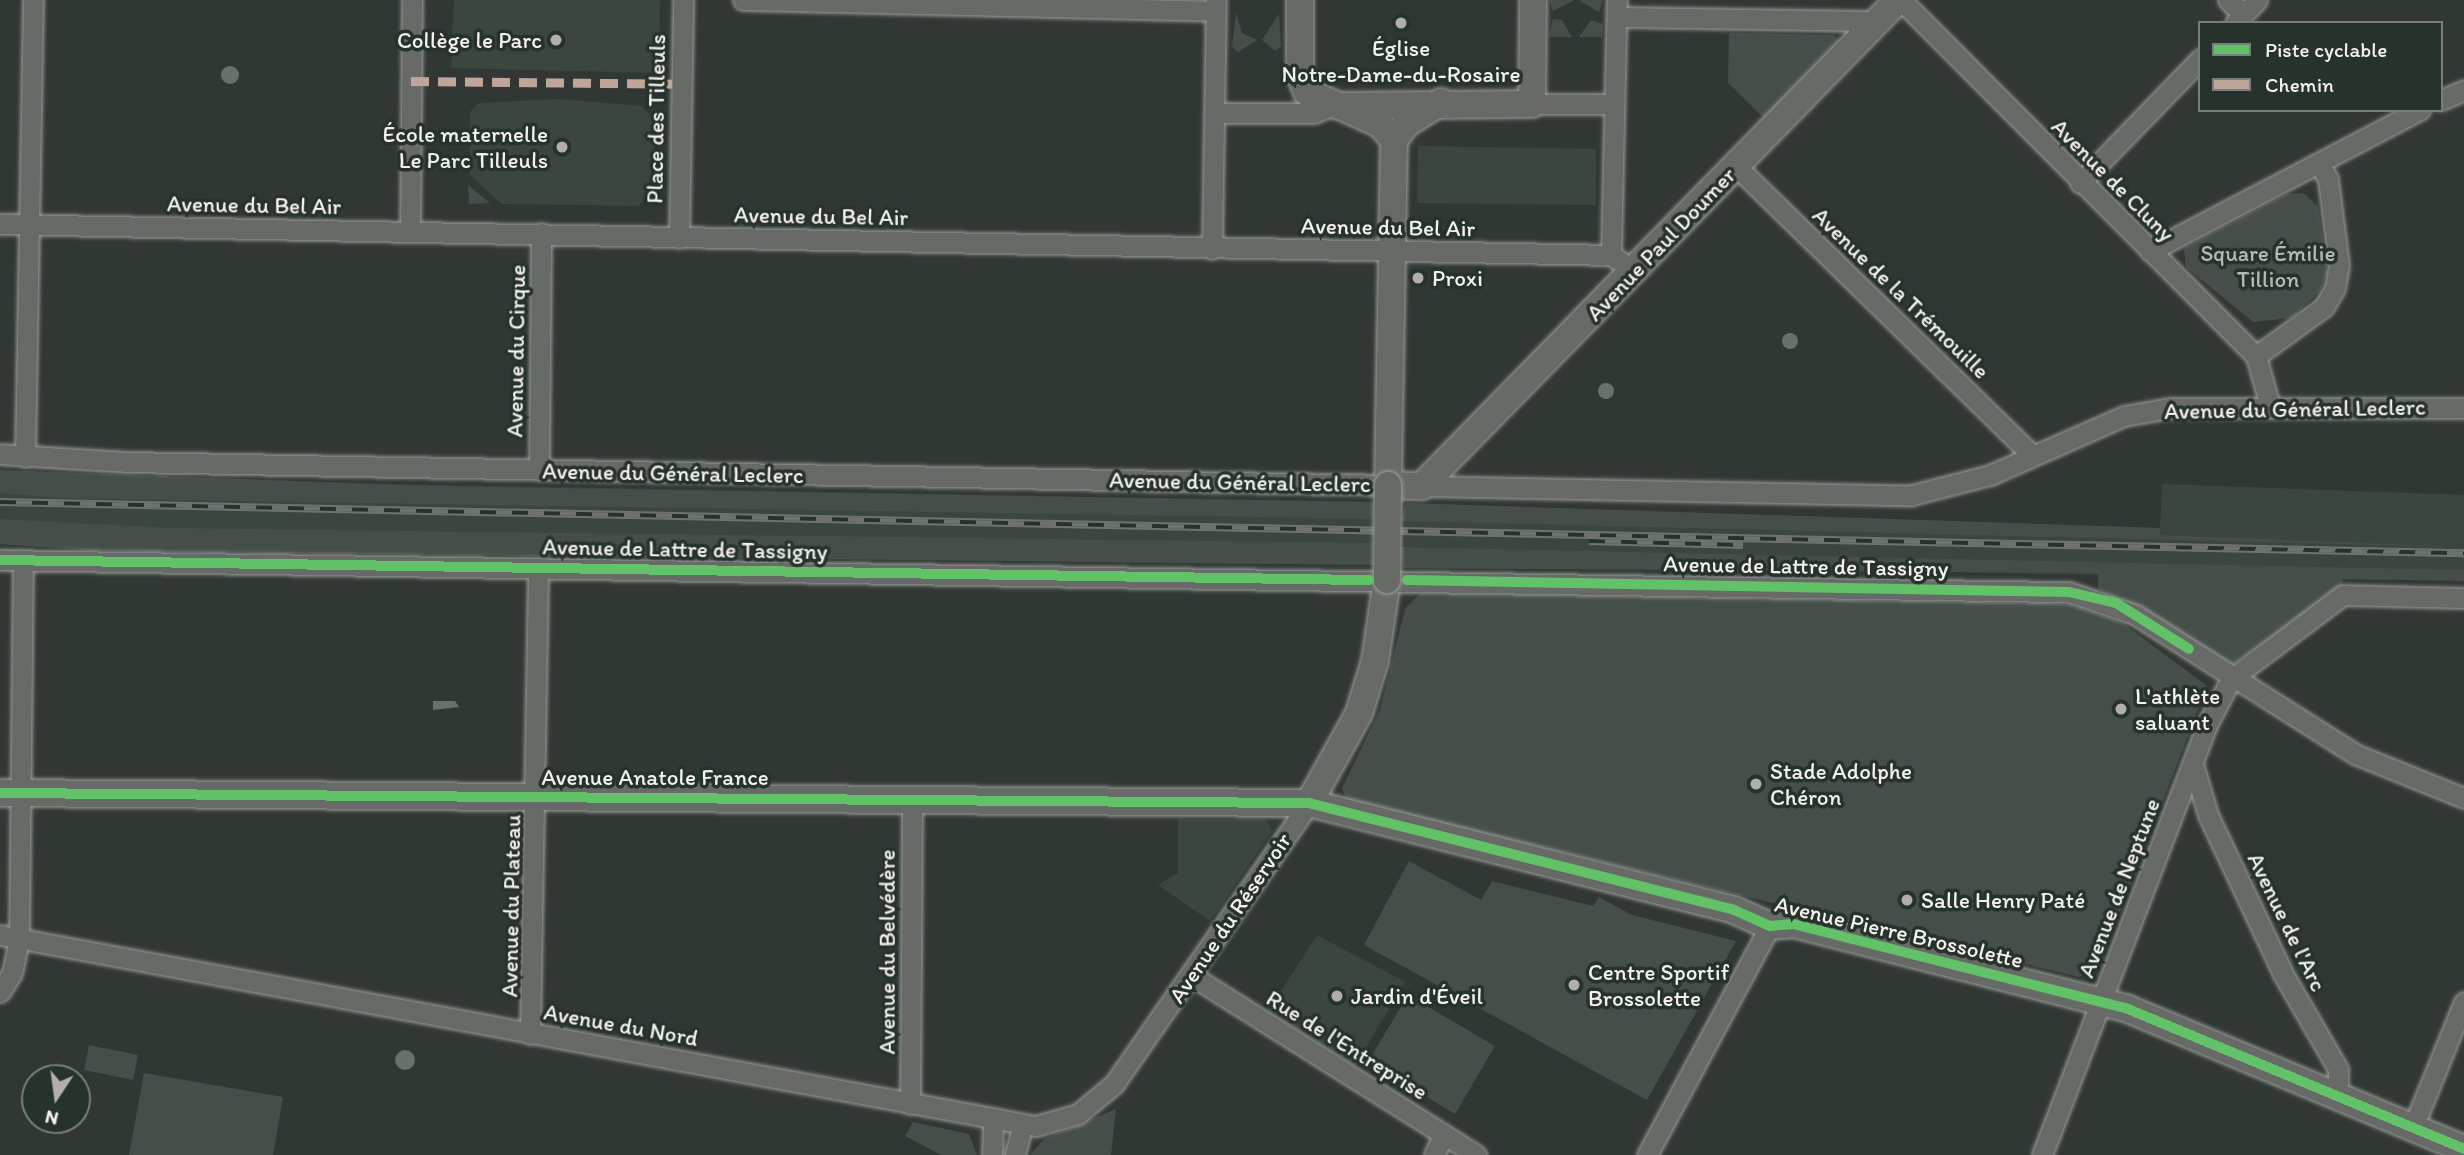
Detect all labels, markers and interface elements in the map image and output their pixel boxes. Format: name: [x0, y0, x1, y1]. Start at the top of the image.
marker: Église Notre-Dame-du-Rosaire: [1393, 15, 1409, 31]
legend: [2198, 21, 2443, 112]
place label: Collège le Parc: [397, 26, 542, 54]
marker: Collège le Parc: [548, 32, 564, 48]
street label: Place des Tilleuls: [641, 34, 671, 204]
place label: Église Notre-Dame-du-Rosaire: [1281, 34, 1521, 88]
text: Piste cyclable: [2265, 37, 2387, 62]
text: Chemin: [2265, 72, 2334, 97]
street label: Avenue de Cluny: [2046, 113, 2180, 247]
place label: École maternelle Le Parc Tilleuls: [382, 120, 548, 174]
marker: École maternelle Le Parc Tilleuls: [554, 139, 570, 155]
street label: Avenue Paul Doumer: [1580, 161, 1742, 327]
street label: Avenue du Bel Air: [166, 190, 342, 220]
street label: Avenue du Bel Air: [733, 201, 909, 231]
street label: Avenue de la Trémouille: [1807, 202, 1995, 384]
street label: Avenue du Bel Air: [1300, 212, 1476, 242]
park label: Square Émilie Tillion: [2200, 239, 2336, 293]
street label: Avenue du Cirque: [501, 264, 531, 438]
place label: Proxi: [1432, 264, 1483, 292]
marker: Proxi: [1410, 270, 1426, 286]
street label: Avenue du Général Leclerc: [2164, 393, 2426, 425]
street label: Avenue du Général Leclerc: [542, 457, 804, 489]
street label: Avenue du Général Leclerc: [1109, 466, 1371, 498]
street label: Avenue de Lattre de Tassigny: [543, 533, 827, 565]
street label: Avenue de Lattre de Tassigny: [1664, 550, 1948, 582]
place label: L'athlète saluant: [2135, 682, 2220, 736]
marker: L'athlète saluant: [2113, 701, 2129, 717]
place label: Stade Adolphe Chéron: [1770, 757, 1913, 811]
street label: Avenue Anatole France: [542, 763, 768, 791]
marker: Stade Adolphe Chéron: [1748, 776, 1764, 792]
street label: Avenue de Neptune: [2072, 794, 2166, 982]
street label: Avenue du Plateau: [496, 814, 526, 998]
street label: Avenue du Réservoir: [1163, 828, 1297, 1008]
street label: Avenue de l'Arc: [2242, 848, 2332, 996]
street label: Avenue du Belvédère: [873, 849, 901, 1055]
place label: Salle Henry Paté: [1921, 886, 2084, 914]
street label: Avenue Pierre Brossolette: [1772, 890, 2026, 974]
marker: Salle Henry Paté: [1899, 892, 1915, 908]
place label: Centre Sportif Brossolette: [1588, 958, 1729, 1012]
marker: Centre Sportif Brossolette: [1566, 977, 1582, 993]
place label: Jardin d'Éveil: [1351, 982, 1483, 1010]
street label: Rue de l'Entreprise: [1262, 985, 1432, 1105]
marker: Jardin d'Éveil: [1329, 988, 1345, 1004]
street label: Avenue du Nord: [542, 998, 700, 1052]
north arrow: [21, 1064, 91, 1134]
text: N: [43, 1105, 60, 1131]

